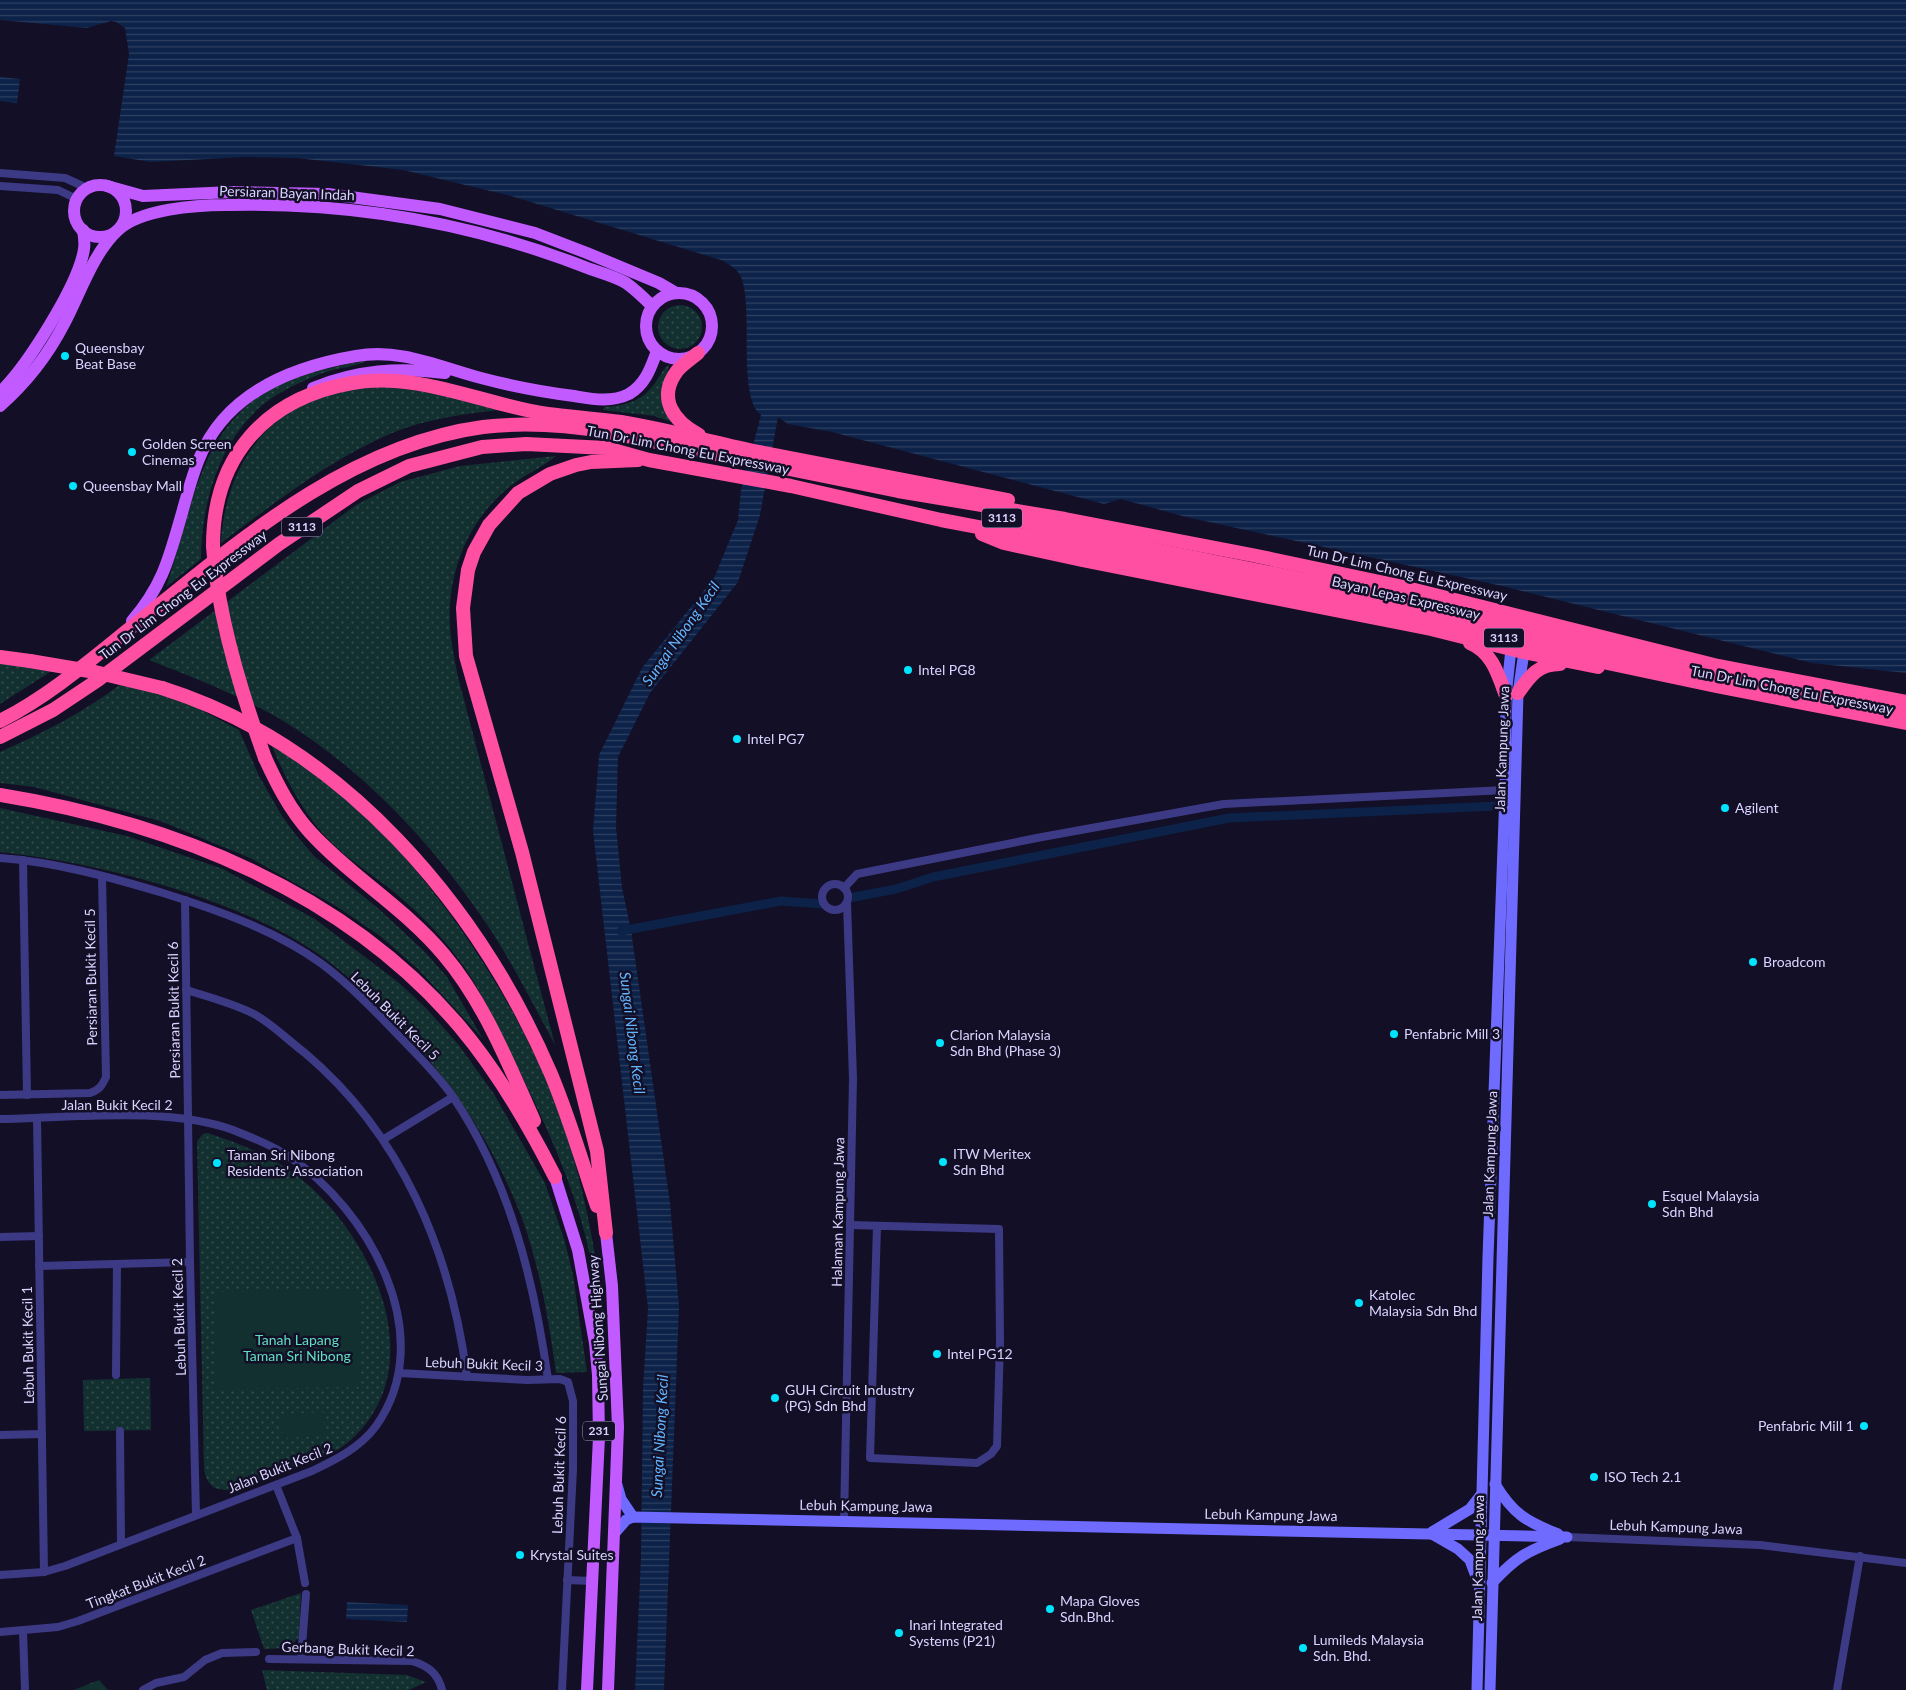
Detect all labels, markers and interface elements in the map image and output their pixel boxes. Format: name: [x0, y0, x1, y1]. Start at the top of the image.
street label: Persiaran Bayan Indah: [219, 182, 355, 203]
place label: Queensbay Beat Base: [75, 339, 145, 372]
marker: Queensbay Beat Base: [59, 350, 71, 362]
street label: Tun Dr Lim Chong Eu Expressway: [586, 422, 791, 478]
place label: Golden Screen Cinemas: [142, 435, 232, 468]
marker: Golden Screen Cinemas: [126, 446, 138, 458]
place label: Queensbay Mall: [83, 477, 182, 494]
marker: Queensbay Mall: [67, 480, 79, 492]
road number: 3113: [982, 508, 1022, 528]
road number: 3113: [282, 518, 322, 536]
street label: Tun Dr Lim Chong Eu Expressway: [95, 525, 271, 663]
street label: Tun Dr Lim Chong Eu Expressway: [1305, 541, 1510, 604]
street label: Bayan Lepas Expressway: [1330, 572, 1483, 623]
water label: Sungai Nibong Kecil: [638, 577, 723, 689]
road number: 3113: [1484, 628, 1524, 648]
place label: Intel PG8: [918, 661, 976, 678]
street label: Tun Dr Lim Chong Eu Expressway: [1690, 662, 1895, 718]
marker: Intel PG8: [902, 664, 914, 676]
street label: Jalan Kampung Jawa: [1491, 686, 1512, 812]
place label: Intel PG7: [747, 730, 805, 747]
marker: Intel PG7: [731, 733, 743, 745]
place label: Agilent: [1735, 799, 1779, 816]
marker: Agilent: [1719, 802, 1731, 814]
street label: Persiaran Bukit Kecil 5: [81, 908, 100, 1046]
street label: Persiaran Bukit Kecil 6: [164, 941, 183, 1079]
place label: Broadcom: [1763, 953, 1825, 970]
marker: Broadcom: [1747, 956, 1759, 968]
street label: Lebuh Bukit Kecil 5: [348, 968, 443, 1063]
water label: Sungai Nibong Kecil: [617, 971, 649, 1096]
place label: Penfabric Mill 3: [1404, 1025, 1500, 1042]
place label: Clarion Malaysia Sdn Bhd (Phase 3): [950, 1026, 1061, 1059]
marker: Penfabric Mill 3: [1388, 1028, 1400, 1040]
marker: Clarion Malaysia Sdn Bhd (Phase 3): [934, 1037, 946, 1049]
street label: Jalan Kampung Jawa: [1479, 1091, 1500, 1217]
street label: Jalan Bukit Kecil 2: [61, 1096, 173, 1113]
street label: Halaman Kampung Jawa: [828, 1137, 847, 1287]
place label: ITW Meritex Sdn Bhd: [953, 1145, 1031, 1178]
place label: Taman Sri Nibong Residents' Association: [227, 1146, 363, 1179]
marker: ITW Meritex Sdn Bhd: [937, 1156, 949, 1168]
marker: Taman Sri Nibong Residents' Association: [211, 1157, 223, 1169]
place label: Esquel Malaysia Sdn Bhd: [1662, 1187, 1759, 1220]
marker: Esquel Malaysia Sdn Bhd: [1646, 1198, 1658, 1210]
street label: Sungai Nibong Highway: [584, 1254, 611, 1402]
street label: Lebuh Bukit Kecil 2: [168, 1258, 189, 1376]
street label: Lebuh Bukit Kecil 1: [18, 1286, 37, 1404]
place label: Katolec Malaysia Sdn Bhd: [1369, 1286, 1477, 1319]
marker: Katolec Malaysia Sdn Bhd: [1353, 1297, 1365, 1309]
park label: Tanah Lapang Taman Sri Nibong: [243, 1331, 351, 1364]
place label: Intel PG12: [947, 1345, 1013, 1362]
marker: Intel PG12: [931, 1348, 943, 1360]
street label: Lebuh Bukit Kecil 3: [425, 1353, 543, 1374]
water label: Sungai Nibong Kecil: [647, 1373, 671, 1498]
place label: GUH Circuit Industry (PG) Sdn Bhd: [785, 1381, 915, 1414]
marker: GUH Circuit Industry (PG) Sdn Bhd: [769, 1392, 781, 1404]
street label: Lebuh Bukit Kecil 6: [548, 1416, 569, 1534]
place label: Penfabric Mill 1: [1758, 1417, 1854, 1434]
marker: Penfabric Mill 1: [1858, 1420, 1870, 1432]
road number: 231: [583, 1422, 615, 1440]
street label: Jalan Bukit Kecil 2: [225, 1439, 335, 1496]
place label: ISO Tech 2.1: [1604, 1468, 1681, 1485]
marker: ISO Tech 2.1: [1588, 1471, 1600, 1483]
street label: Jalan Kampung Jawa: [1468, 1495, 1487, 1621]
street label: Lebuh Kampung Jawa: [799, 1496, 933, 1515]
street label: Lebuh Kampung Jawa: [1204, 1505, 1338, 1524]
street label: Lebuh Kampung Jawa: [1609, 1516, 1743, 1537]
place label: Krystal Suites: [530, 1546, 613, 1563]
marker: Krystal Suites: [514, 1549, 526, 1561]
street label: Tingkat Bukit Kecil 2: [84, 1551, 208, 1612]
place label: Mapa Gloves Sdn.Bhd.: [1060, 1592, 1140, 1625]
marker: Mapa Gloves Sdn.Bhd.: [1044, 1603, 1056, 1615]
place label: Inari Integrated Systems (P21): [909, 1616, 1003, 1649]
marker: Inari Integrated Systems (P21): [893, 1627, 905, 1639]
place label: Lumileds Malaysia Sdn. Bhd.: [1313, 1631, 1424, 1664]
street label: Gerbang Bukit Kecil 2: [281, 1638, 415, 1659]
marker: Lumileds Malaysia Sdn. Bhd.: [1297, 1642, 1309, 1654]

